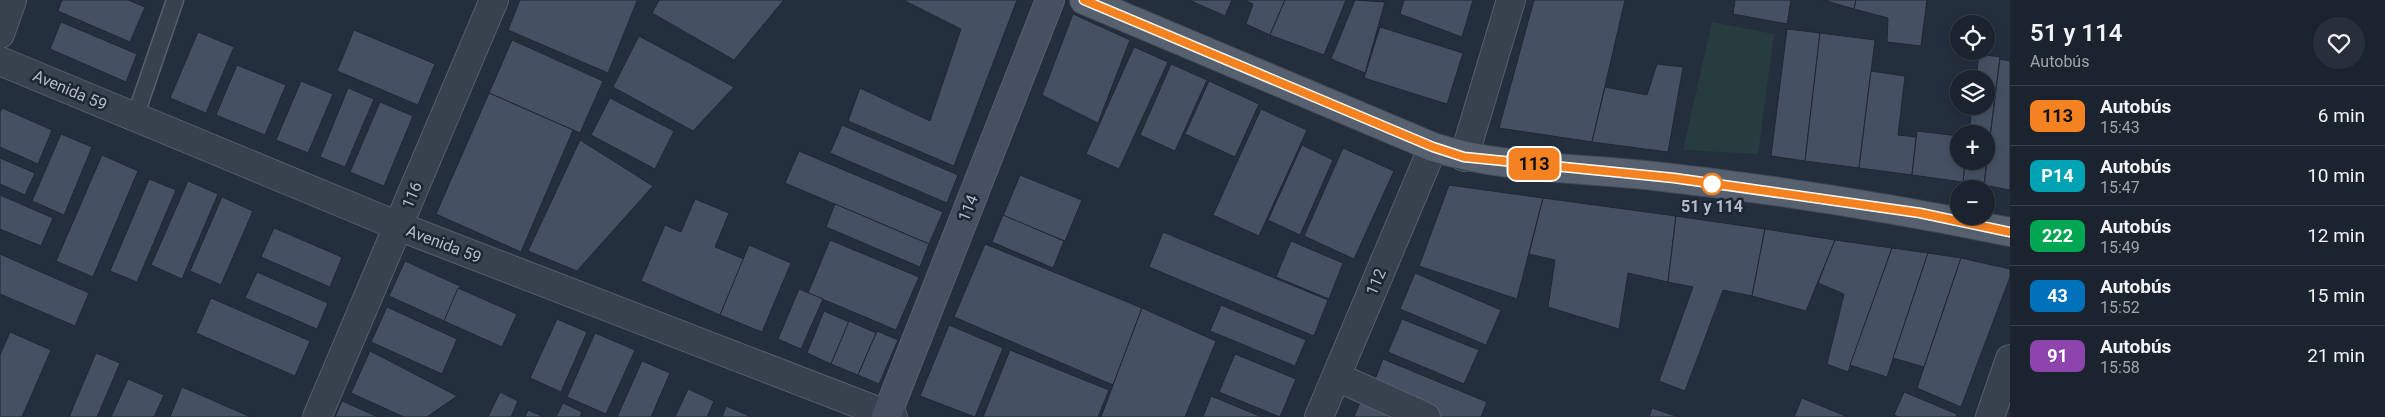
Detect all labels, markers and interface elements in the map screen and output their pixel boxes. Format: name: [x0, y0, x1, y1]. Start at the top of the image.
map controls: [1950, 15, 1995, 225]
button: locate: [1950, 15, 1995, 60]
button: heart: [2313, 17, 2365, 69]
text: 51 y 114: [2030, 19, 2122, 47]
text: Autobús: [2030, 52, 2089, 71]
street label: Avenida 59: [30, 66, 110, 114]
button: layers: [1950, 70, 1995, 115]
text: Autobús: [2100, 95, 2171, 118]
text: 6 min: [2318, 104, 2365, 127]
text: 113: [2042, 105, 2073, 126]
text: 15:43: [2100, 118, 2140, 137]
button: +: [1950, 125, 1995, 170]
line badge: 113: [1505, 148, 1563, 180]
text: 113: [1519, 153, 1549, 174]
text: Autobús: [2100, 155, 2171, 178]
text: 10 min: [2307, 164, 2365, 187]
text: P14: [2041, 165, 2074, 186]
marker: 51 y 114: [1701, 173, 1723, 195]
text: 15:47: [2100, 178, 2140, 197]
street label: 116: [398, 179, 426, 211]
button: −: [1950, 180, 1995, 225]
street label: 114: [954, 192, 982, 224]
place label: 51 y 114: [1681, 197, 1743, 216]
text: Autobús: [2100, 215, 2171, 238]
street label: Avenida 59: [404, 221, 484, 267]
text: 12 min: [2307, 224, 2365, 247]
text: 222: [2042, 225, 2073, 246]
text: 15:49: [2100, 238, 2140, 257]
street label: 112: [1362, 266, 1390, 298]
text: Autobús: [2100, 275, 2171, 298]
text: 15 min: [2307, 284, 2365, 307]
text: 43: [2047, 285, 2068, 306]
text: 15:52: [2100, 298, 2140, 317]
text: Autobús: [2100, 335, 2171, 358]
text: 21 min: [2307, 344, 2365, 367]
text: 91: [2047, 345, 2068, 366]
text: 15:58: [2100, 358, 2140, 377]

